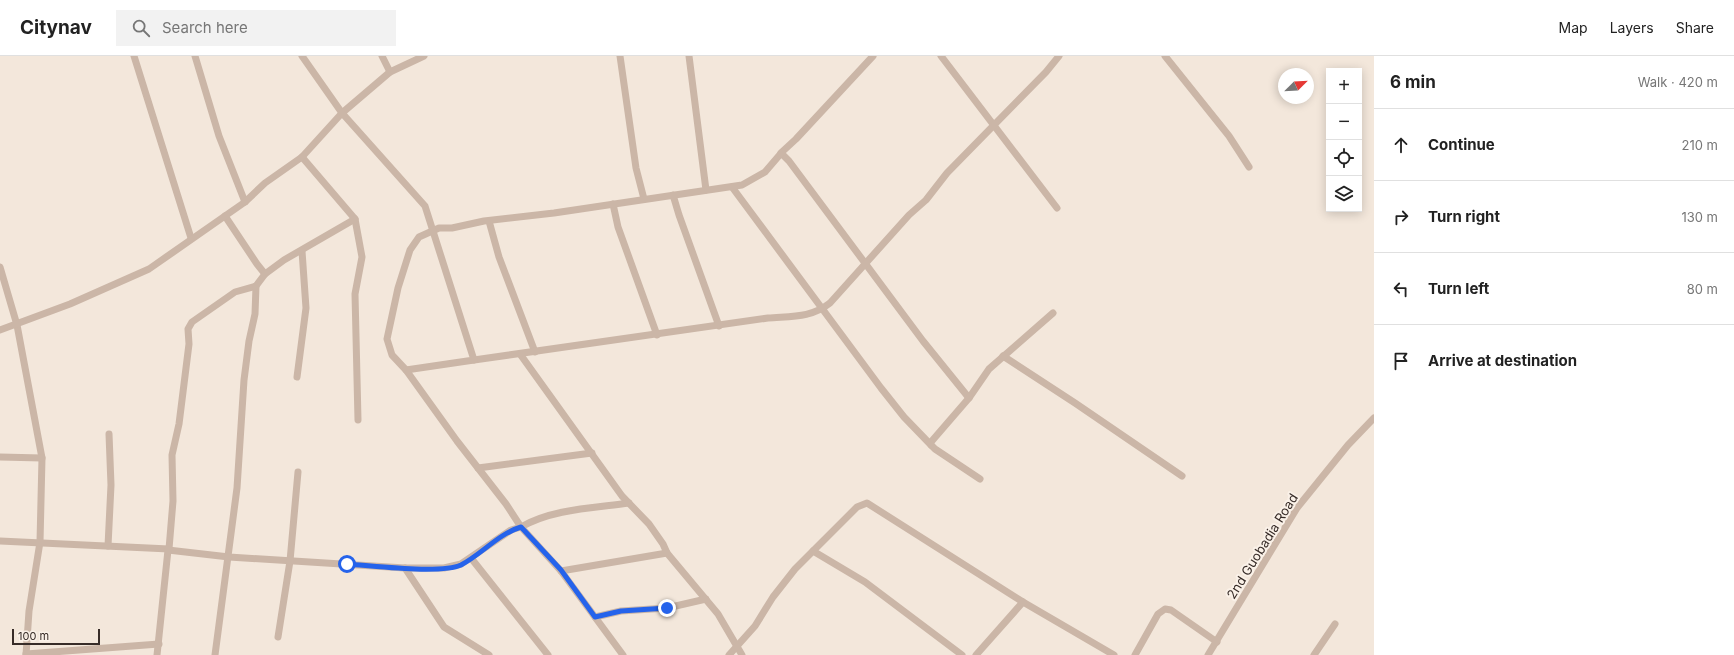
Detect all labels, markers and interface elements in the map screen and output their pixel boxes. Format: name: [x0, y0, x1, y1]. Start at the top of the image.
search box: [116, 10, 396, 46]
text: Citynav: [20, 16, 92, 39]
icon: search: [130, 17, 152, 39]
text: Search here: [162, 18, 248, 37]
text: Map: [1559, 19, 1588, 36]
text: Layers: [1610, 19, 1654, 36]
text: Share: [1676, 19, 1714, 36]
north arrow: [1278, 68, 1314, 104]
map controls: [1326, 68, 1362, 212]
button: +: [1326, 68, 1362, 104]
text: 6 min: [1390, 72, 1436, 92]
text: Walk · 420 m: [1638, 74, 1718, 90]
button: −: [1326, 104, 1362, 140]
icon: ahead: [1390, 134, 1412, 156]
text: Continue: [1428, 135, 1495, 154]
text: 210 m: [1682, 137, 1718, 153]
button: locate: [1326, 140, 1362, 176]
button: layers: [1326, 176, 1362, 212]
icon: right: [1390, 206, 1412, 228]
text: Turn right: [1428, 207, 1500, 226]
text: 130 m: [1681, 209, 1718, 225]
icon: left: [1390, 278, 1412, 300]
text: Turn left: [1428, 279, 1489, 298]
text: 80 m: [1687, 281, 1718, 297]
icon: arrive: [1390, 350, 1412, 372]
text: Arrive at destination: [1428, 351, 1577, 370]
street label: 2nd Guobadia Road: [1223, 490, 1301, 602]
route start: [338, 555, 356, 573]
route end: [658, 599, 676, 617]
scale bar: [12, 627, 100, 646]
text: 100 m: [18, 629, 49, 643]

